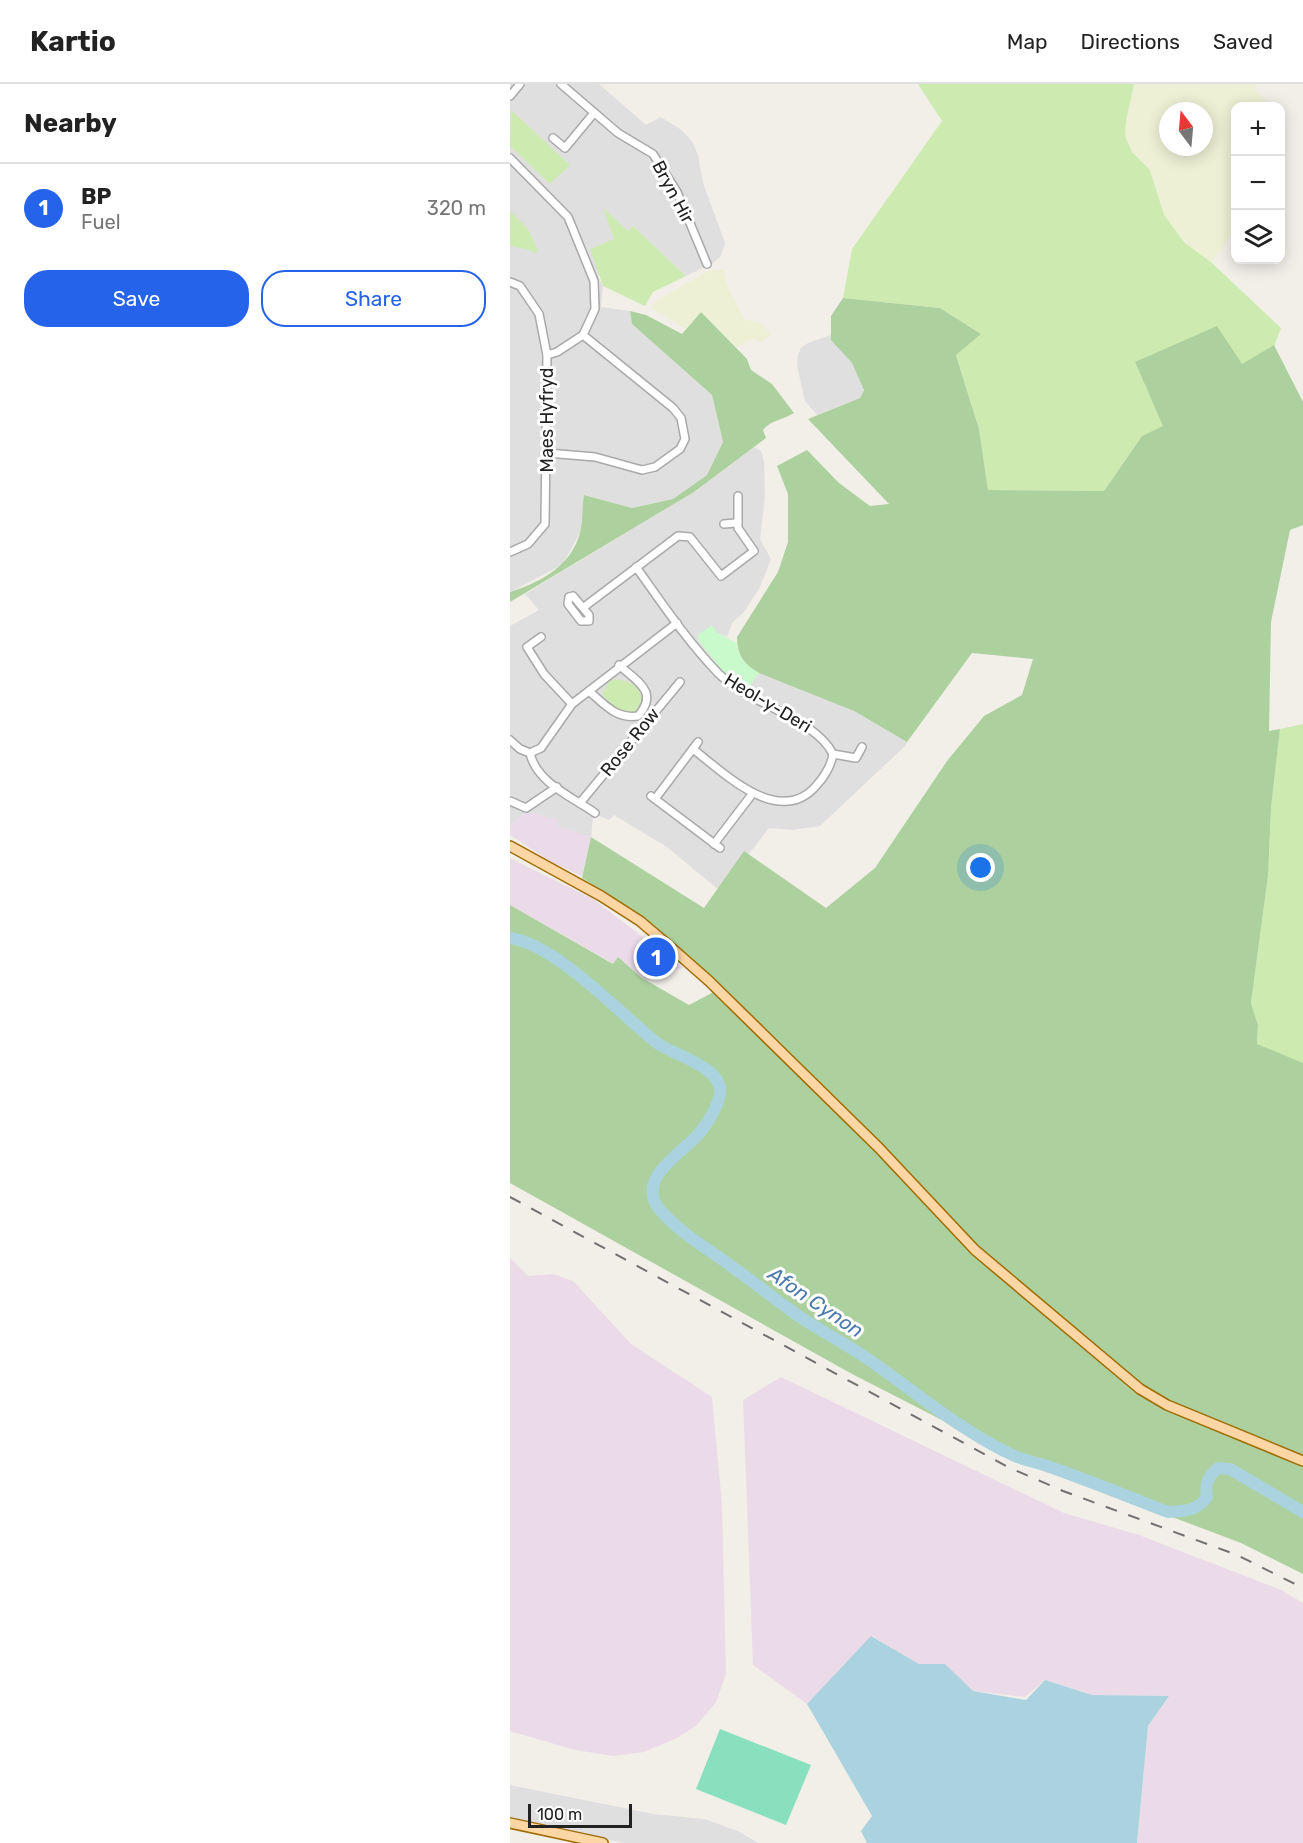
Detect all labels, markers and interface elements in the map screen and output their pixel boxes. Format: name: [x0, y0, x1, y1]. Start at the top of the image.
text: Kartio: [30, 25, 116, 58]
text: Map: [1007, 29, 1048, 54]
text: Directions: [1081, 29, 1180, 54]
text: Saved: [1213, 29, 1273, 54]
north arrow: [1159, 102, 1213, 156]
map controls: [1231, 102, 1285, 264]
button: +: [1231, 102, 1285, 156]
text: Nearby: [24, 108, 117, 139]
button: −: [1231, 156, 1285, 210]
street label: Bryn Hir: [647, 157, 699, 227]
text: BP: [81, 183, 111, 210]
text: 1: [39, 196, 48, 220]
text: 320 m: [427, 196, 486, 220]
text: Fuel: [81, 210, 121, 234]
button: layers: [1231, 210, 1285, 264]
button: Save: [24, 270, 249, 327]
button: Share: [261, 270, 486, 327]
street label: Maes Hyfryd: [536, 368, 558, 472]
street label: Heol-y-Deri: [720, 668, 816, 738]
street label: Rose Row: [596, 703, 664, 781]
your location: [966, 853, 995, 882]
pin: 1: [636, 934, 676, 980]
water label: Afon Cynon: [763, 1261, 868, 1342]
scale bar: [528, 1801, 632, 1828]
text: 100 m: [537, 1805, 582, 1824]

